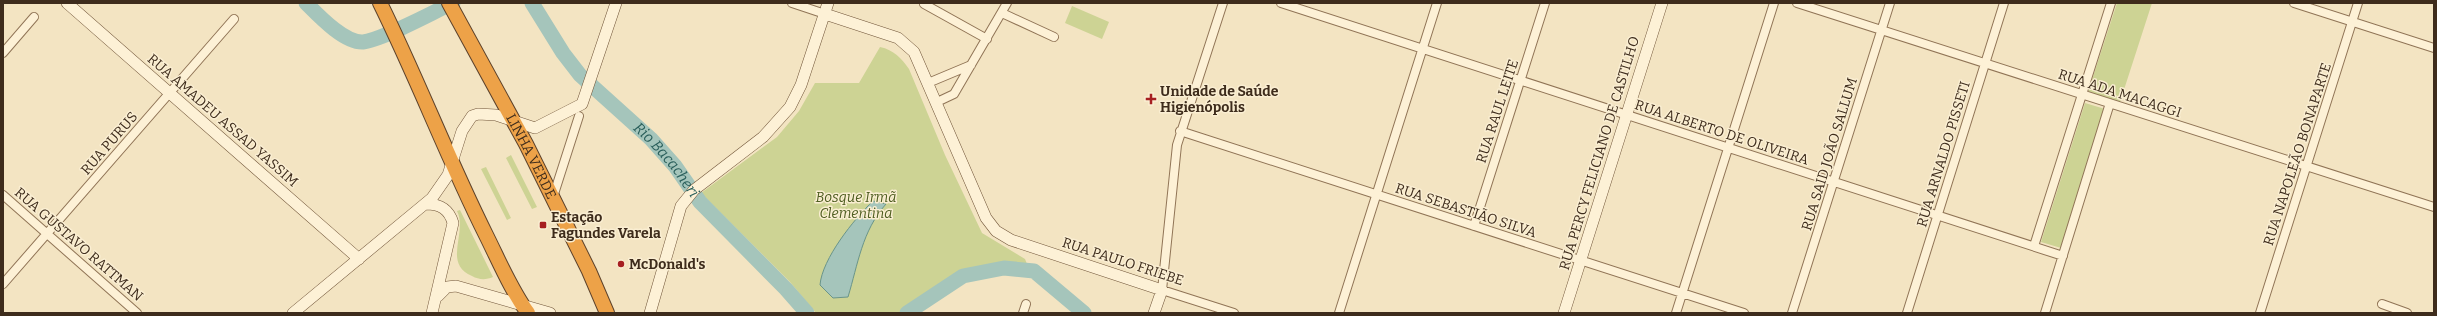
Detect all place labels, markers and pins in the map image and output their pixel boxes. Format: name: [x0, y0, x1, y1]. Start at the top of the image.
place label: Unidade de Saúde Higienópolis: [1160, 83, 1279, 116]
marker: Unidade de Saúde Higienópolis: [1145, 93, 1157, 105]
place label: Estação Fagundes Varela: [551, 209, 661, 242]
marker: Estação Fagundes Varela: [538, 220, 548, 230]
place label: McDonald's: [629, 256, 705, 273]
marker: McDonald's: [616, 259, 626, 269]

